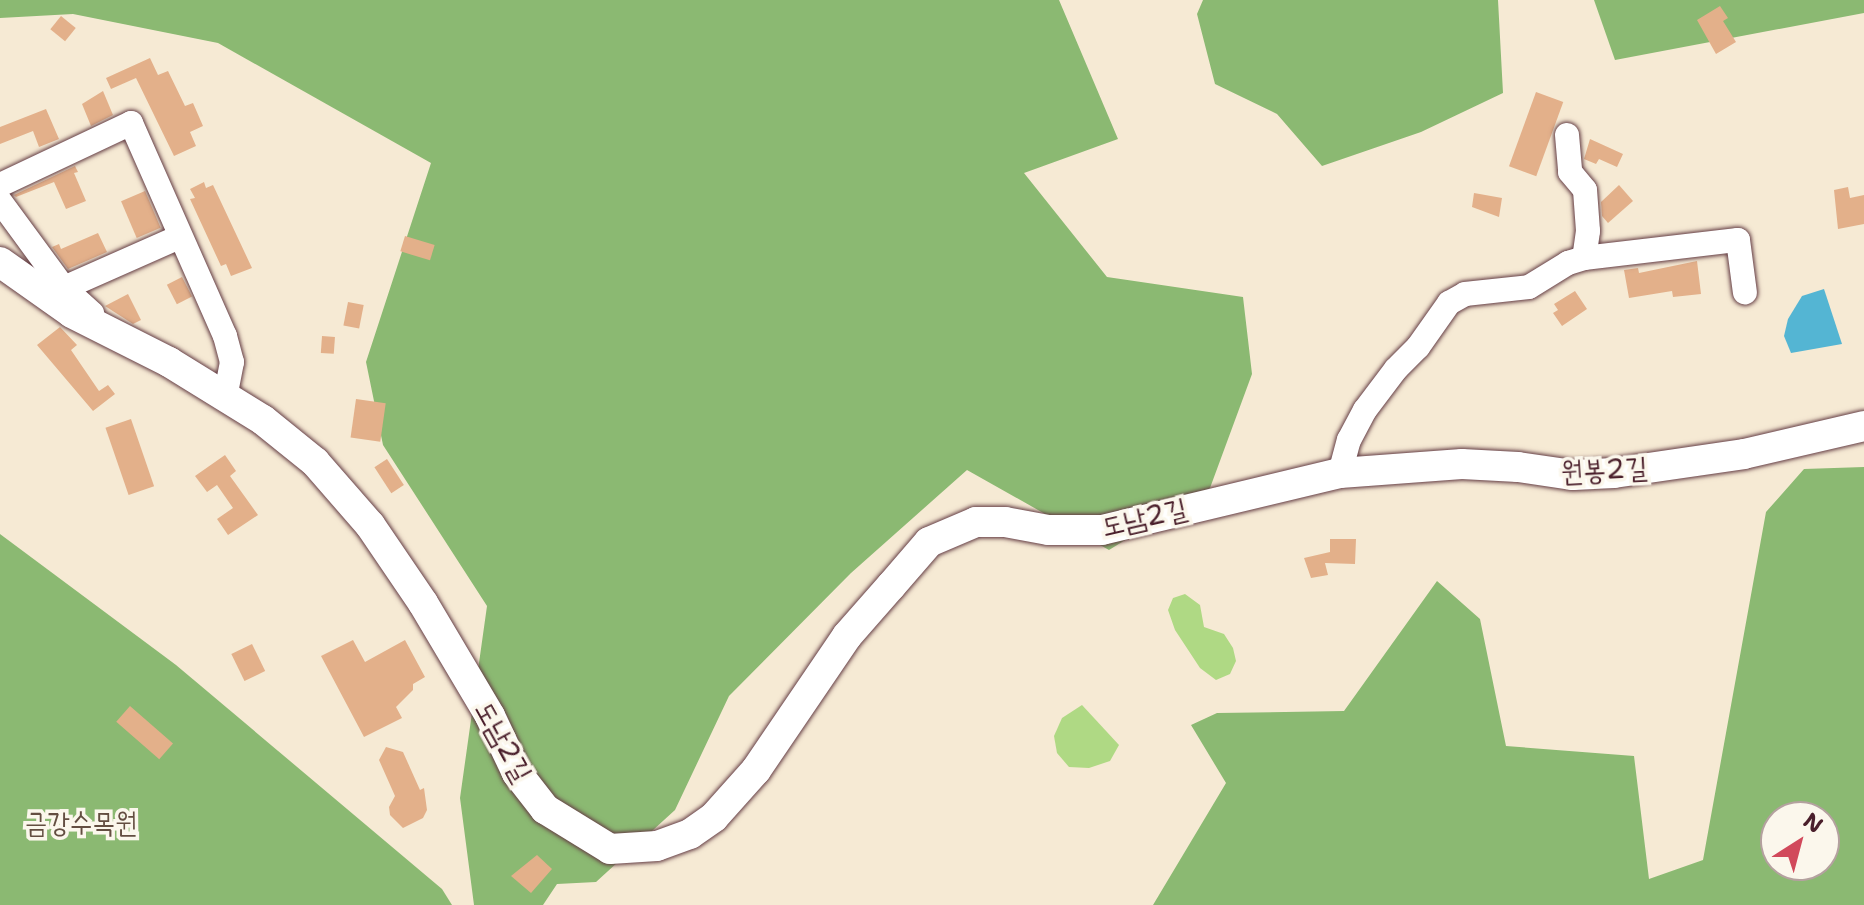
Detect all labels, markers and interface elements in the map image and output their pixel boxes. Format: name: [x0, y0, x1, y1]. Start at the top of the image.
street label: 원봉2길: [1560, 450, 1648, 488]
street label: 도남2길: [1098, 491, 1190, 543]
street label: 도남2길: [468, 695, 540, 787]
north arrow: [1760, 801, 1840, 881]
park label: 금강수목원: [25, 805, 137, 839]
text: N: [1798, 806, 1829, 840]

